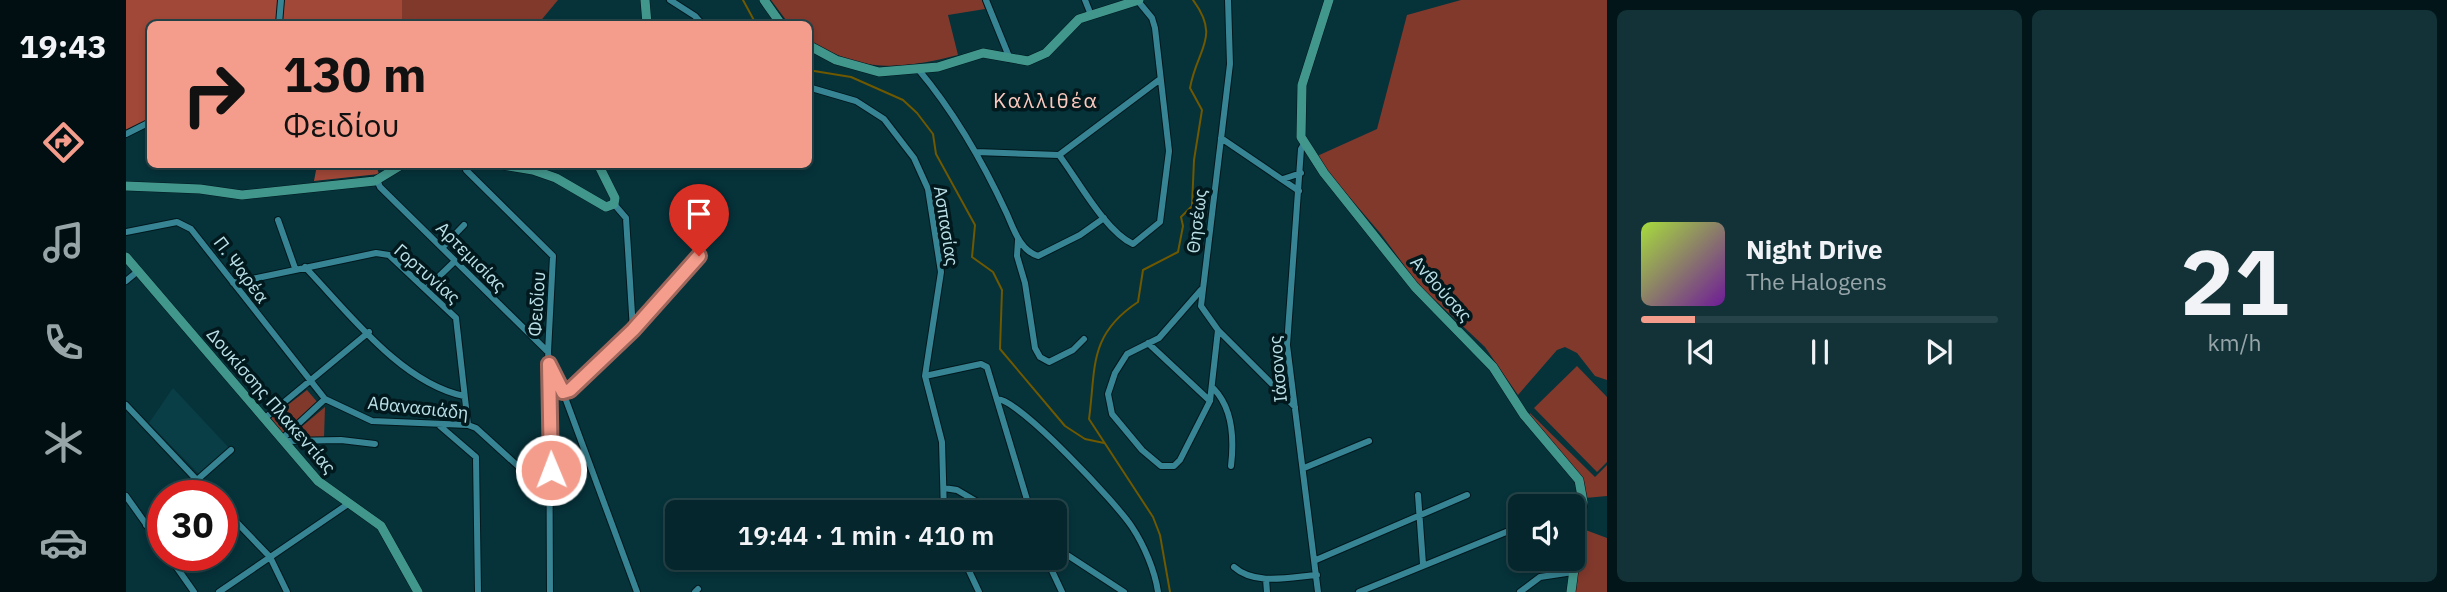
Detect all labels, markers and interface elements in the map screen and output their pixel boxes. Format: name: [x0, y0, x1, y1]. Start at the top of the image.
text: 19:43: [19, 25, 107, 67]
text: 130 m: [283, 42, 427, 105]
icon: right: [168, 49, 259, 140]
district label: Καλλιθέα: [993, 86, 1099, 114]
text: Φειδίου: [283, 104, 400, 146]
icon: directions: [39, 118, 88, 167]
pin: [669, 184, 729, 256]
street label: Ασπασίας: [929, 184, 964, 268]
street label: Θησέως: [1181, 187, 1212, 255]
icon: arrive: [680, 195, 718, 233]
street label: Αρτεμισίας: [431, 217, 512, 297]
icon: music: [39, 218, 88, 267]
text: 21: [2180, 222, 2289, 340]
street label: Π. Ψαρέα: [209, 232, 274, 308]
text: Night Drive: [1746, 232, 1883, 266]
street label: Γορτυνίας: [389, 239, 465, 309]
street label: Ανθούσας: [1406, 251, 1477, 327]
text: The Halogens: [1746, 266, 1887, 296]
street label: Φειδίου: [523, 270, 550, 337]
icon: phone: [39, 318, 88, 367]
street label: Δουκίσσης Πλακεντίας: [202, 323, 341, 479]
text: km/h: [2207, 327, 2262, 357]
icon: previous: [1682, 333, 1720, 371]
icon: pause: [1801, 333, 1839, 371]
icon: next: [1920, 333, 1958, 371]
street label: Ιάσονος: [1263, 334, 1292, 403]
street label: Αθανασιάδη: [367, 391, 470, 424]
icon: climate: [39, 418, 88, 467]
position arrow: [514, 433, 588, 507]
speed limit sign: 30: [147, 480, 238, 571]
map controls: [1508, 494, 1585, 571]
button: sound: [1508, 494, 1585, 571]
icon: car: [39, 518, 88, 567]
text: 19:44 · 1 min · 410 m: [738, 518, 994, 552]

